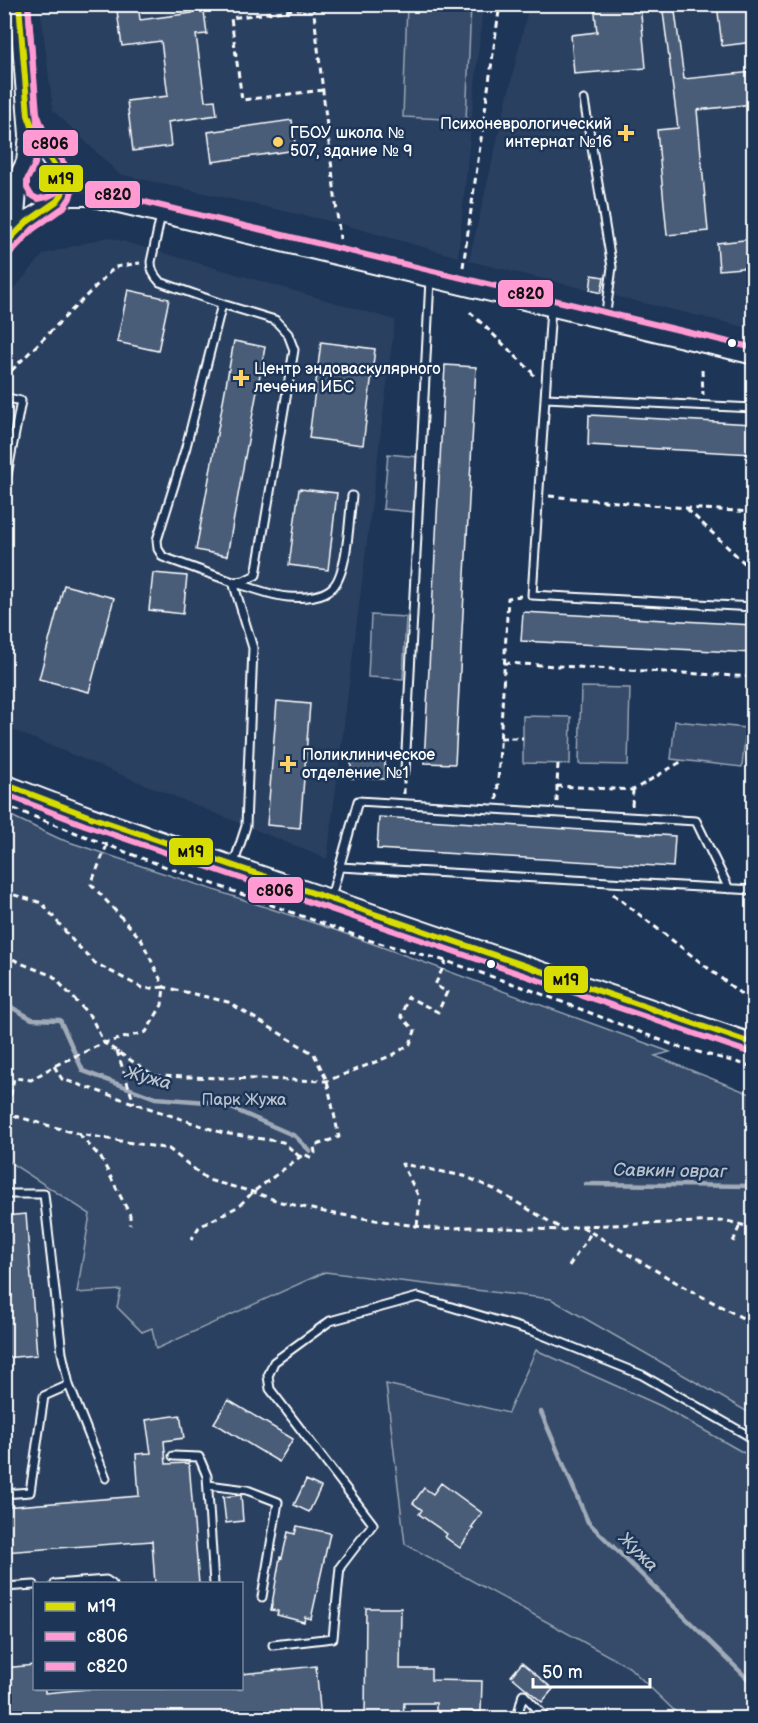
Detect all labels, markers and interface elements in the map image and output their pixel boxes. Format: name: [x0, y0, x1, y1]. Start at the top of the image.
place label: Психоневрологический интернат №16: [440, 115, 612, 152]
place label: ГБОУ школа № 507, здание № 9: [290, 124, 413, 161]
marker: Психоневрологический интернат №16: [617, 124, 635, 142]
line badge: с806: [22, 129, 79, 157]
text: с806: [31, 135, 69, 154]
marker: ГБОУ школа № 507, здание № 9: [271, 135, 285, 149]
line badge: м19: [38, 164, 84, 193]
text: м19: [48, 170, 74, 189]
line badge: с820: [84, 180, 141, 209]
text: с820: [95, 186, 132, 205]
line badge: с820: [497, 279, 554, 308]
text: с820: [508, 285, 545, 304]
unlabelled marker: [726, 337, 738, 349]
place label: Центр эндоваскулярного лечения ИБС: [254, 360, 441, 397]
marker: Центр эндоваскулярного лечения ИБС: [232, 369, 250, 387]
place label: Поликлиническое отделение №1: [302, 746, 435, 783]
marker: Поликлиническое отделение №1: [279, 755, 297, 773]
line badge: м19: [168, 837, 214, 866]
text: м19: [178, 843, 204, 862]
line badge: с806: [247, 876, 304, 904]
text: с806: [256, 882, 294, 901]
unlabelled marker: [485, 958, 497, 970]
line badge: м19: [543, 965, 589, 994]
text: м19: [553, 971, 579, 990]
water label: Жужа: [122, 1061, 174, 1094]
park label: Парк Жужа: [201, 1091, 287, 1110]
water label: Савкин овраг: [613, 1160, 728, 1183]
water label: Жужа: [613, 1527, 662, 1576]
legend: [33, 1582, 243, 1690]
text: м19: [87, 1596, 116, 1617]
text: с806: [87, 1626, 128, 1647]
scale bar: [533, 1651, 650, 1689]
text: с820: [87, 1656, 128, 1677]
text: 50 m: [542, 1662, 583, 1683]

